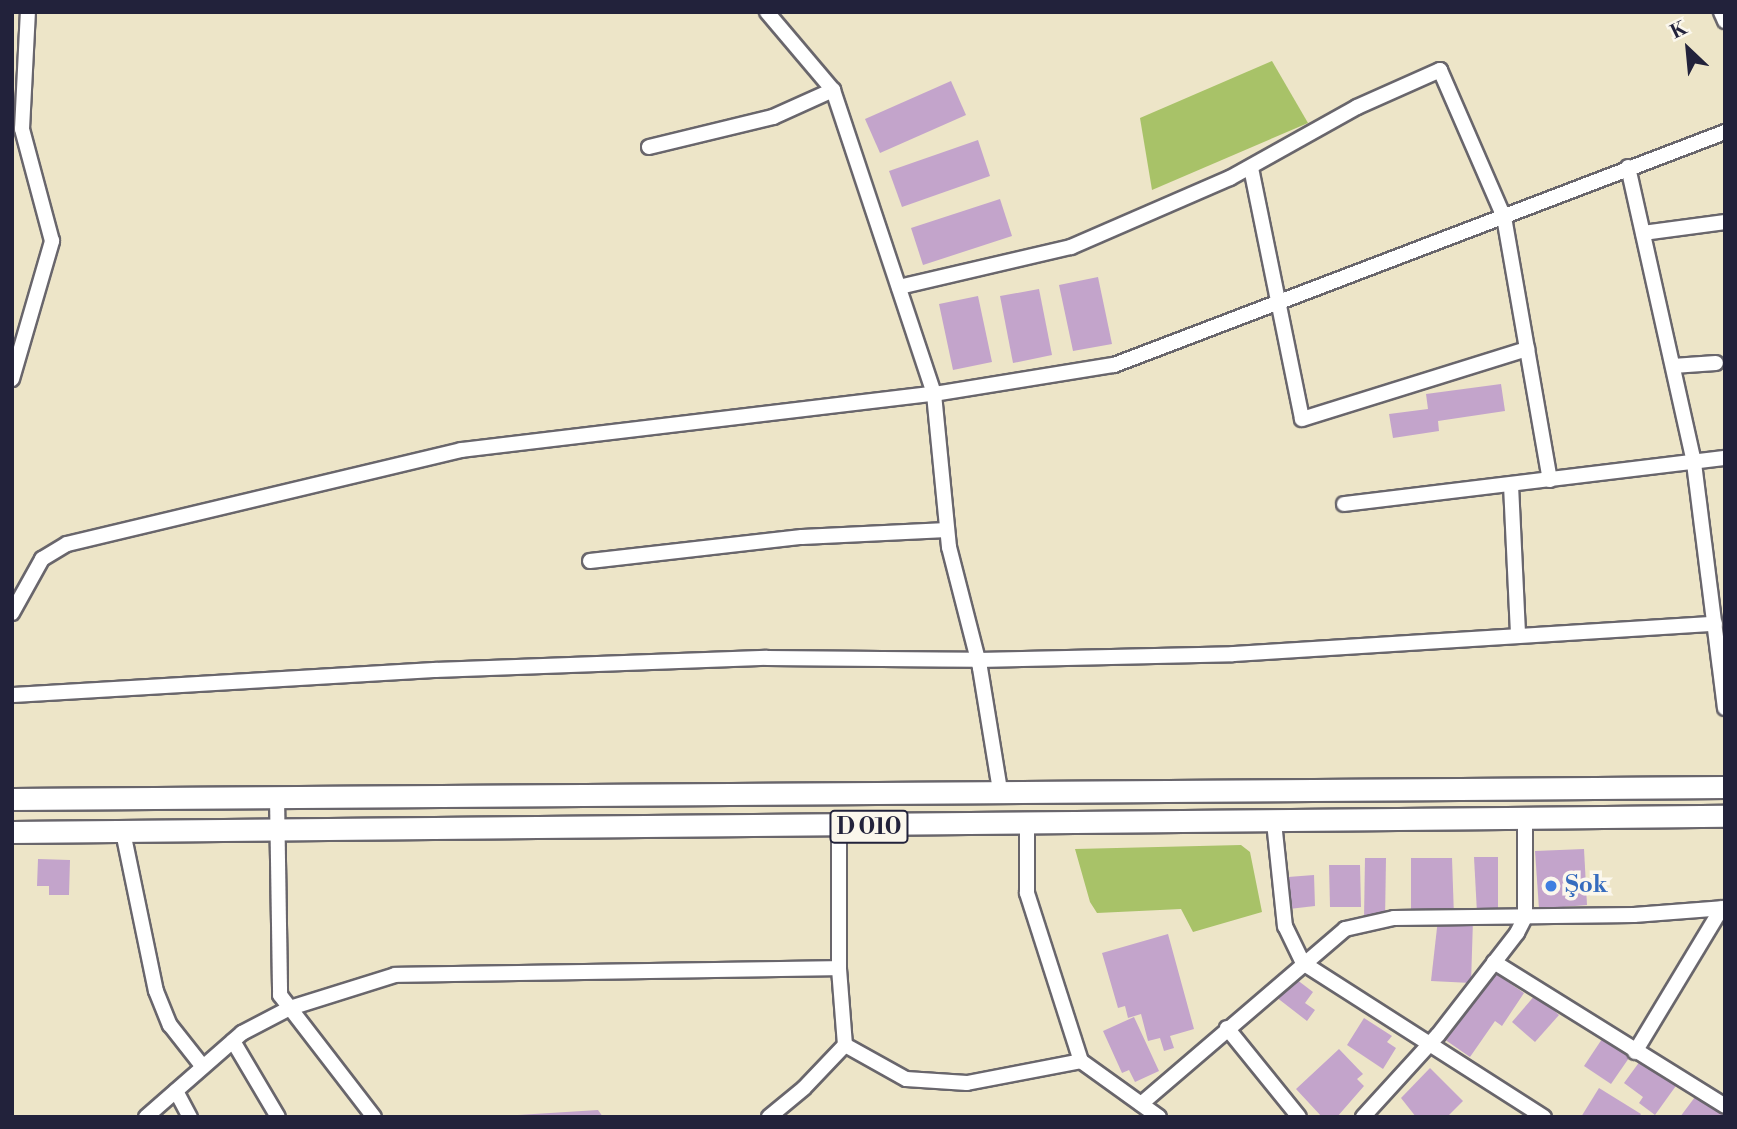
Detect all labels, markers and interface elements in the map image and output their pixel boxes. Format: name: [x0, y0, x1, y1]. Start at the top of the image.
north arrow: [1653, 14, 1723, 84]
text: K: [1667, 16, 1691, 44]
road number: D 010: [829, 807, 909, 846]
place label: Şok: [1565, 872, 1608, 900]
marker: Şok: [1543, 878, 1559, 894]

